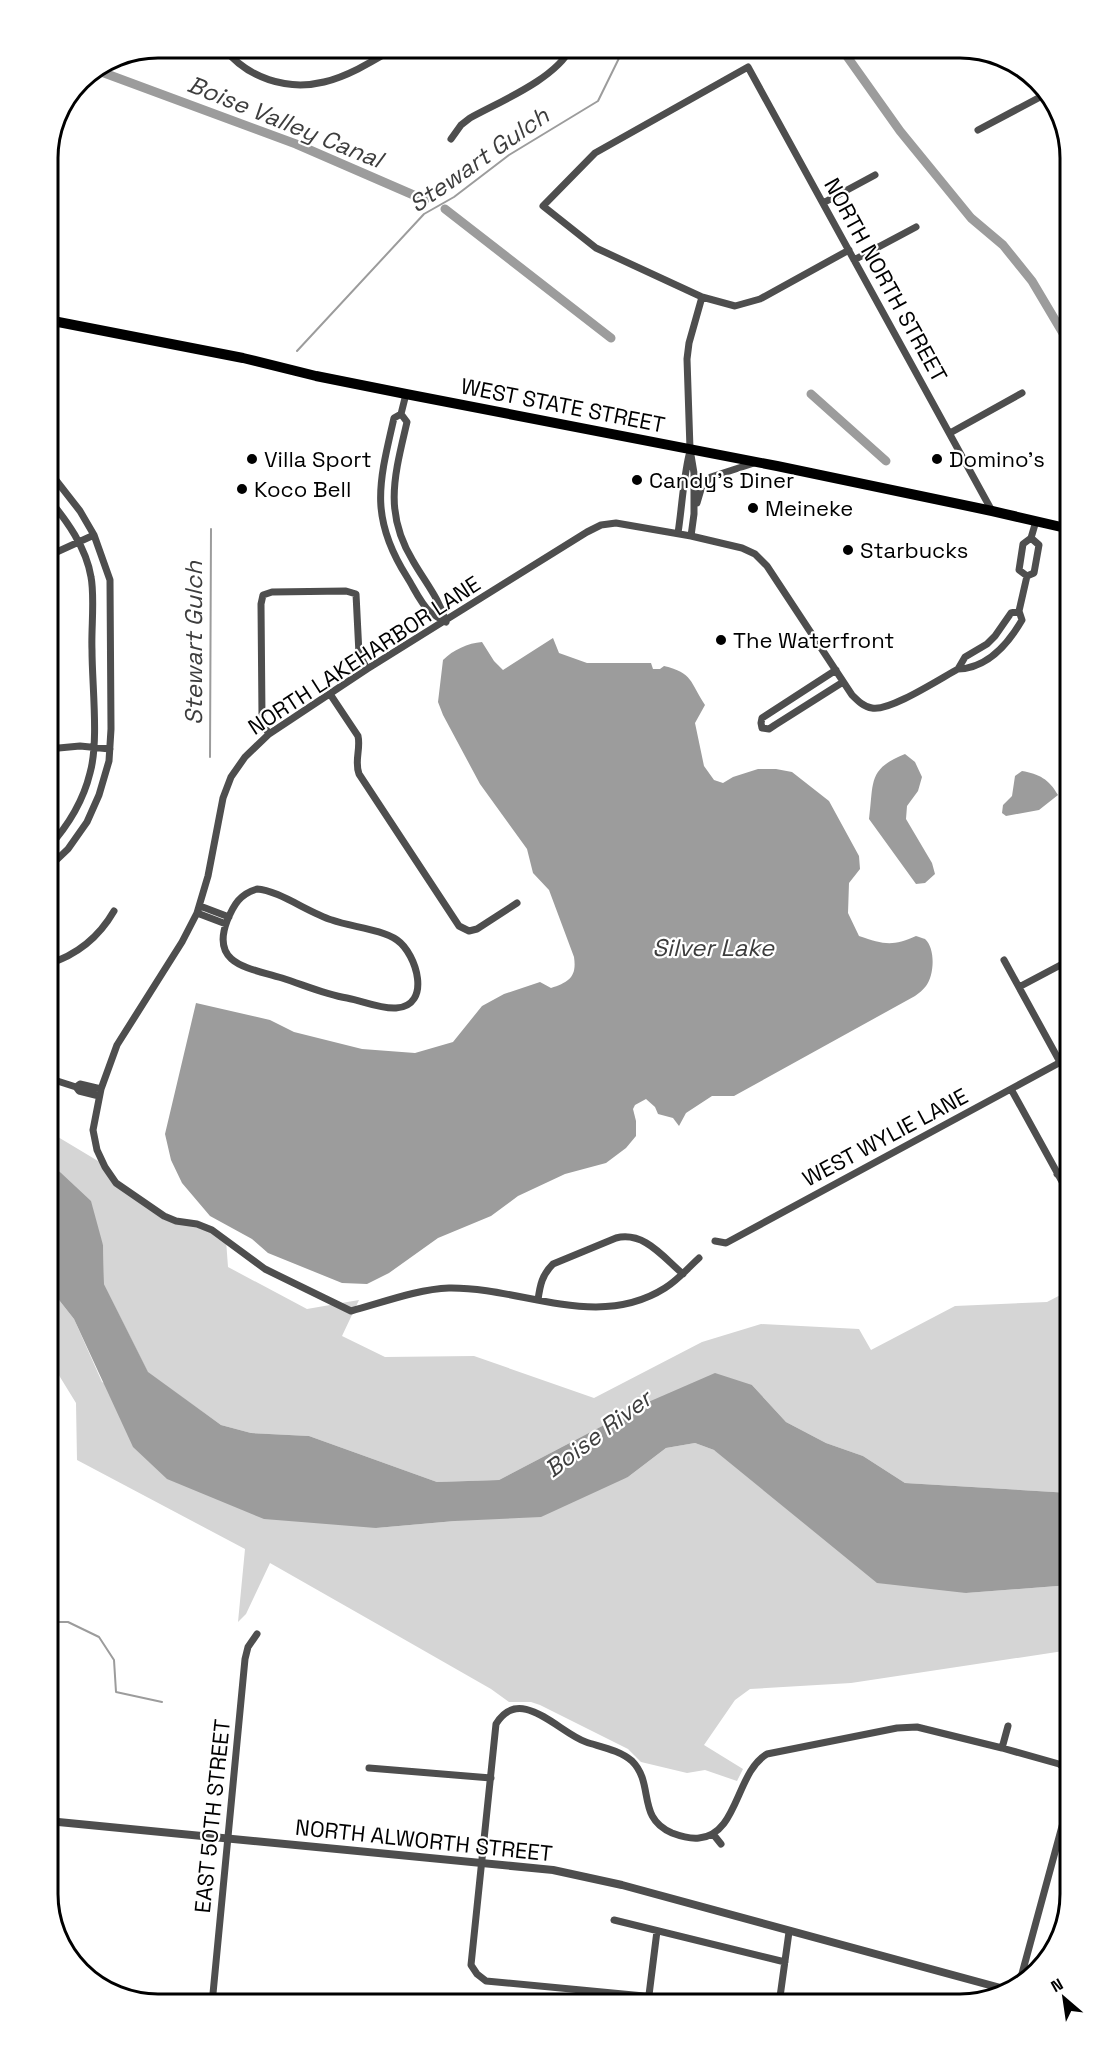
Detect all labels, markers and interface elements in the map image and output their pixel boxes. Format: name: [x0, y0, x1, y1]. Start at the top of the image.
water label: Boise Valley Canal: [183, 68, 390, 176]
water label: Stewart Gulch: [403, 99, 556, 219]
street label: NORTH NORTH STREET: [818, 173, 954, 387]
street label: WEST STATE STREET: [459, 371, 667, 439]
place label: Villa Sport: [264, 445, 372, 473]
place label: Domino's: [949, 445, 1045, 473]
marker: Villa Sport: [245, 452, 259, 466]
marker: Domino's: [930, 452, 944, 466]
place label: Candy's Diner: [649, 466, 794, 494]
marker: Candy's Diner: [630, 473, 644, 487]
place label: Koco Bell: [254, 475, 351, 503]
marker: Koco Bell: [235, 482, 249, 496]
place label: Meineke: [765, 494, 853, 522]
marker: Meineke: [746, 501, 760, 515]
place label: Starbucks: [860, 536, 968, 564]
marker: Starbucks: [841, 543, 855, 557]
water label: Stewart Gulch: [178, 560, 209, 725]
street label: NORTH LAKEHARBOR LANE: [243, 569, 485, 741]
place label: The Waterfront: [733, 626, 894, 654]
marker: The Waterfront: [714, 633, 728, 647]
water label: Silver Lake: [652, 932, 775, 963]
street label: WEST WYLIE LANE: [798, 1082, 972, 1192]
water label: Boise River: [538, 1381, 660, 1484]
street label: EAST 50TH STREET: [188, 1718, 236, 1914]
street label: NORTH ALWORTH STREET: [294, 1813, 554, 1867]
north arrow: [1034, 1968, 1094, 2028]
text: N: [1047, 1974, 1067, 1997]

